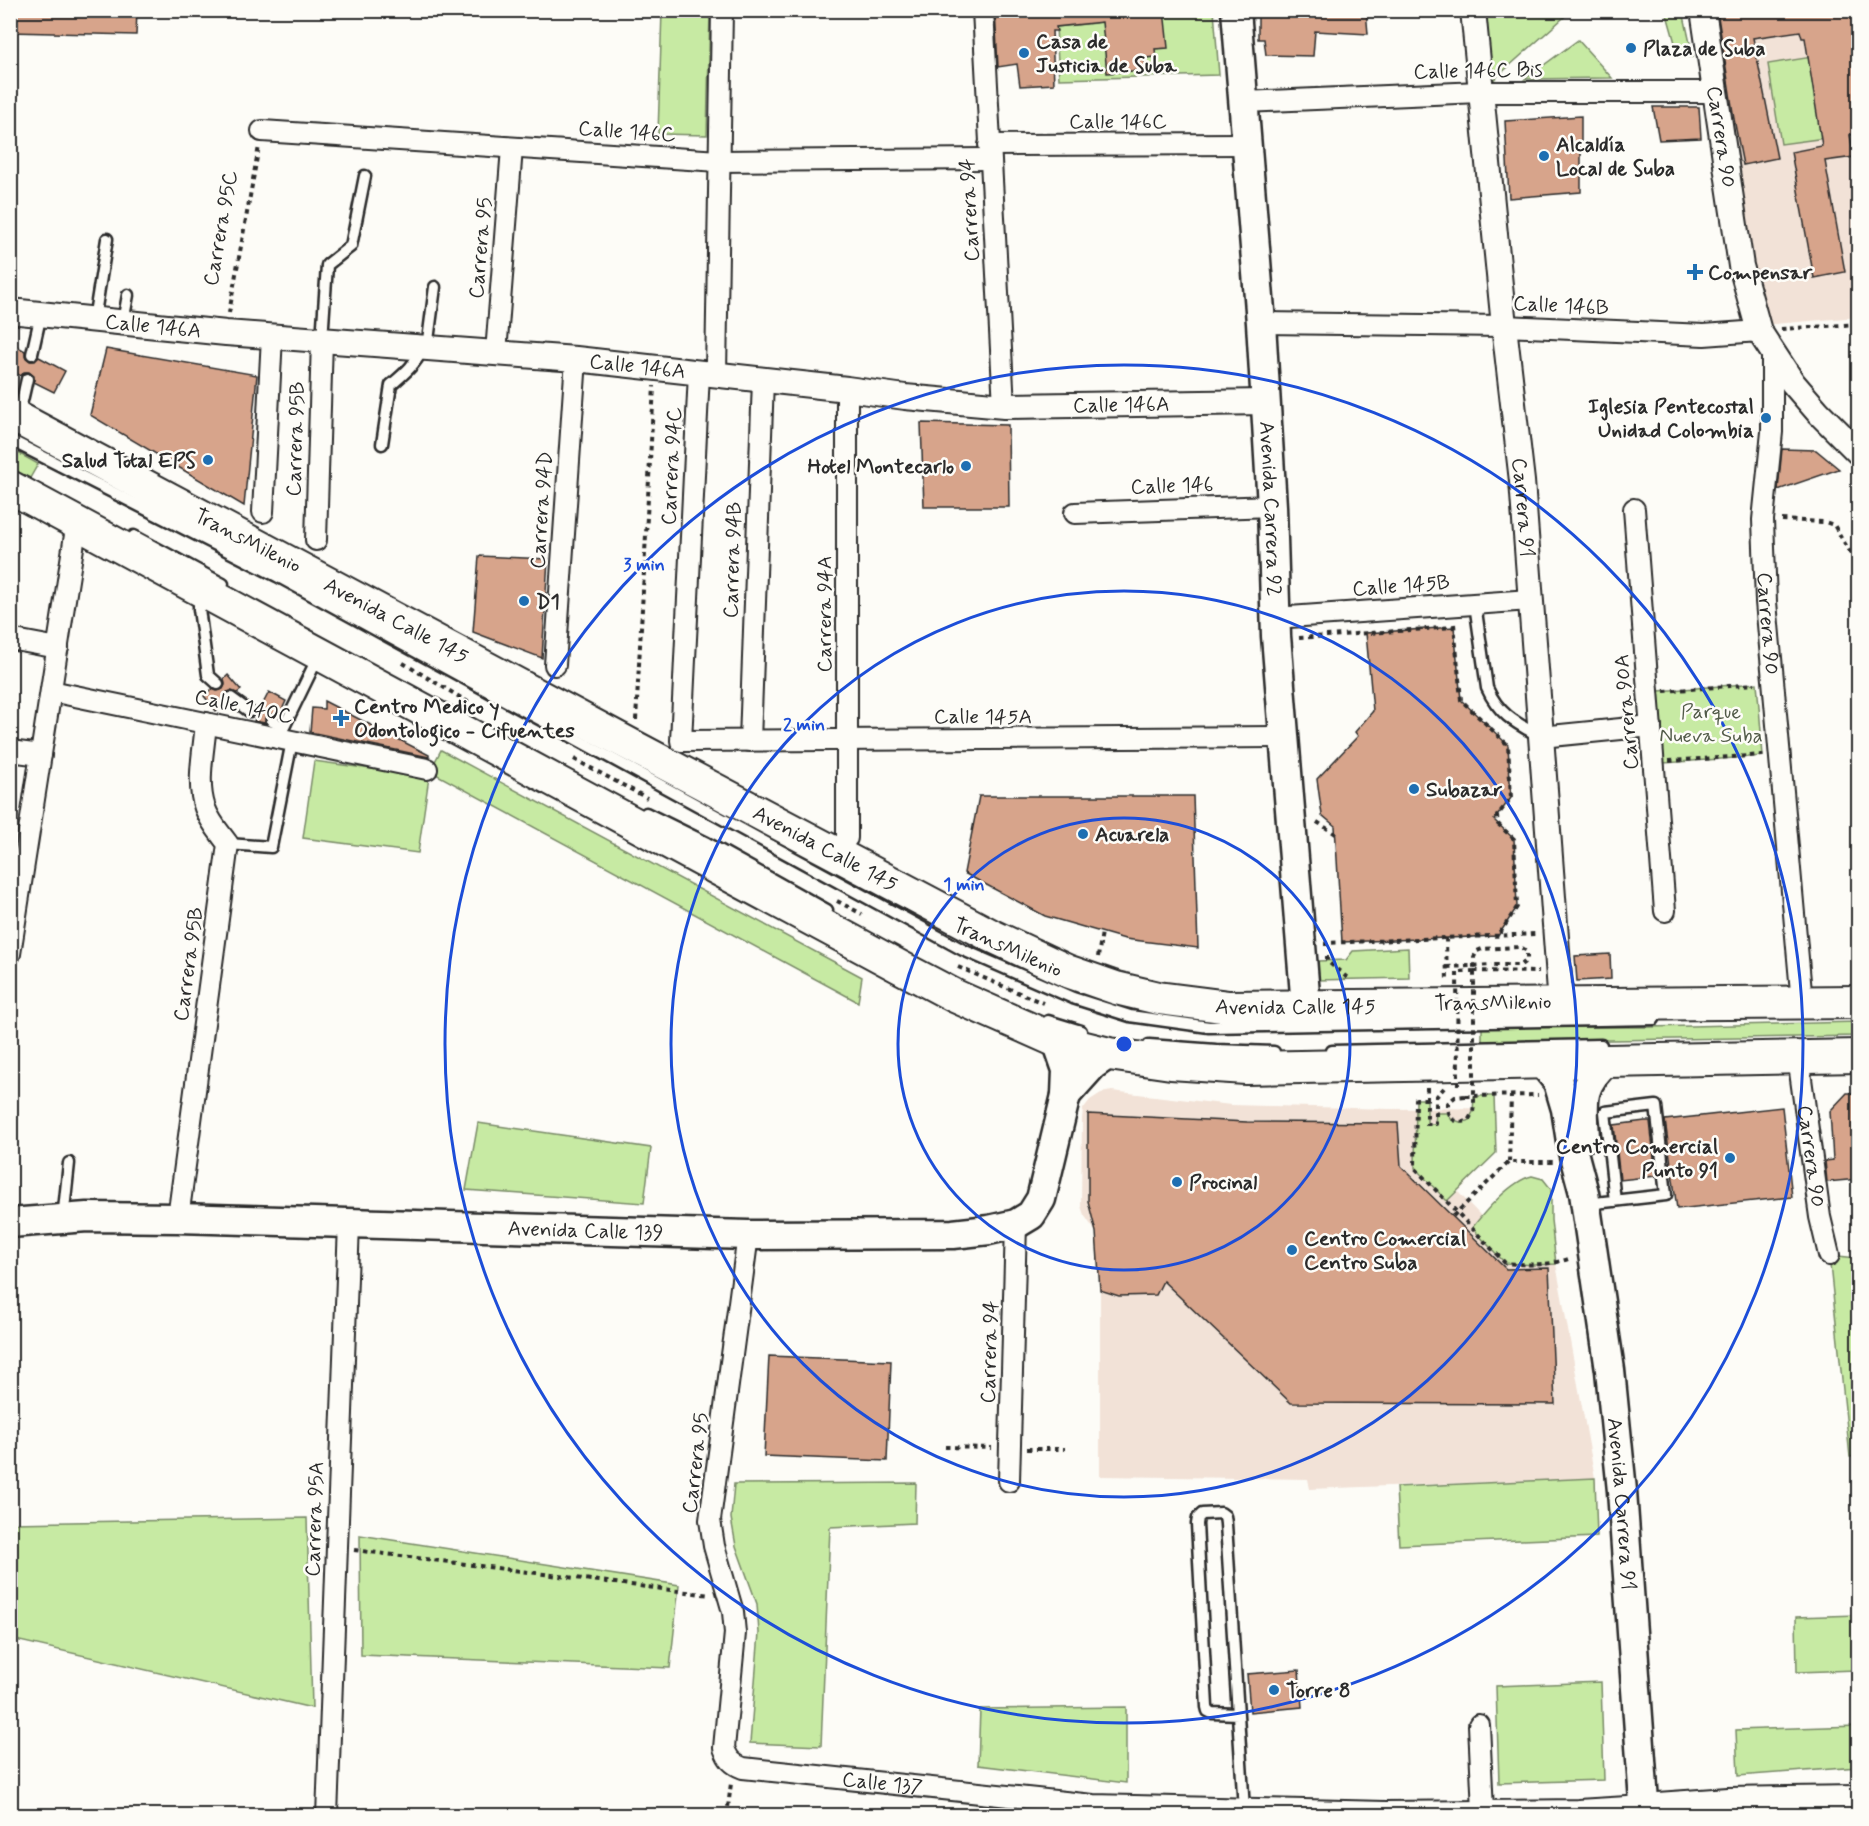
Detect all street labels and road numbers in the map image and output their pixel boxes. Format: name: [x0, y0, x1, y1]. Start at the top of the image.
street label: Calle 146C Bis: [1413, 56, 1543, 86]
street label: Carrera 90: [1699, 84, 1742, 190]
street label: Calle 146C: [1069, 108, 1167, 136]
street label: Calle 146C: [577, 115, 677, 149]
street label: Carrera 94: [953, 157, 987, 262]
street label: Carrera 95C: [197, 168, 245, 288]
street label: Carrera 95: [463, 196, 499, 300]
street label: Calle 146B: [1512, 290, 1610, 322]
street label: Calle 146A: [104, 308, 203, 345]
street label: Calle 146A: [588, 348, 687, 386]
street label: Carrera 95B: [280, 381, 312, 497]
street label: Calle 146A: [1073, 390, 1170, 420]
street label: Carrera 94C: [655, 406, 689, 526]
street label: Avenida Carrera 92: [1252, 420, 1288, 597]
street label: Carrera 94D: [524, 450, 560, 570]
street label: Carrera 91: [1504, 456, 1541, 558]
street label: Calle 146: [1130, 471, 1214, 501]
street label: Carrera 94B: [717, 501, 749, 619]
street label: TransMilenio: [189, 502, 306, 580]
street label: Carrera 94A: [811, 556, 839, 673]
street label: Calle 145B: [1351, 569, 1451, 603]
street label: Avenida Calle 145: [319, 571, 473, 671]
street label: Carrera 90: [1750, 572, 1785, 676]
street label: Carrera 90A: [1608, 653, 1646, 771]
street label: Calle 140C: [192, 683, 296, 731]
street label: Calle 145A: [934, 703, 1032, 731]
street label: Avenida Calle 145: [748, 799, 903, 899]
street label: Carrera 95B: [167, 905, 211, 1023]
street label: TransMilenio: [948, 911, 1067, 985]
street label: TransMilenio: [1434, 988, 1552, 1018]
street label: Avenida Calle 145: [1214, 992, 1376, 1022]
street label: Carrera 90: [1790, 1103, 1831, 1209]
street label: Avenida Calle 139: [507, 1215, 664, 1247]
street label: Carrera 94: [974, 1300, 1006, 1404]
street label: Carrera 95: [676, 1411, 716, 1515]
street label: Avenida Carrera 91: [1600, 1416, 1642, 1591]
street label: Carrera 95A: [299, 1461, 331, 1577]
street label: Calle 137: [841, 1766, 924, 1802]

